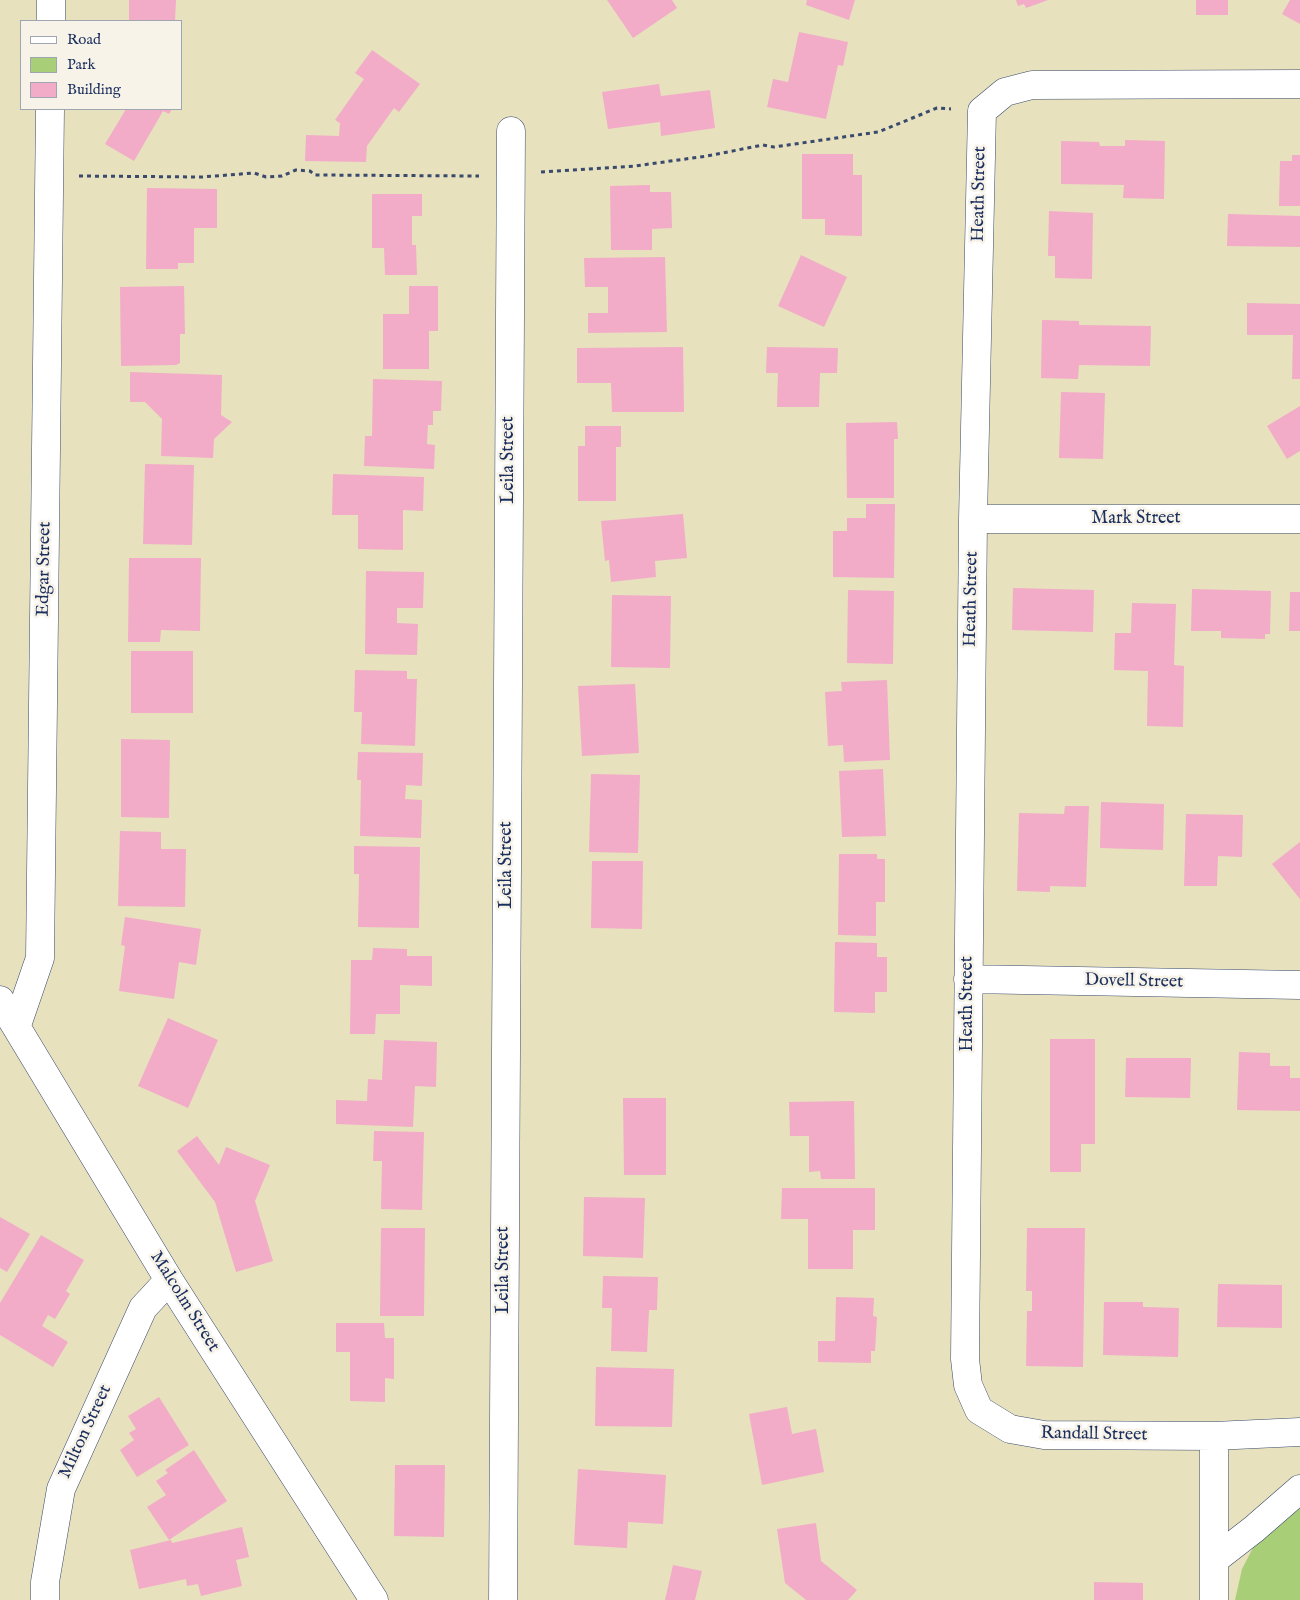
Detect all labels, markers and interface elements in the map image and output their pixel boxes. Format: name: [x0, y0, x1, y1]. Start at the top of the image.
legend: [20, 20, 182, 110]
text: Road: [67, 30, 101, 49]
text: Park: [67, 55, 96, 74]
text: Building: [67, 80, 121, 99]
street label: Heath Street: [968, 146, 992, 242]
street label: Leila Street: [498, 416, 520, 504]
street label: Mark Street: [1091, 508, 1181, 530]
street label: Edgar Street: [33, 521, 57, 617]
street label: Heath Street: [960, 551, 984, 647]
street label: Leila Street: [496, 821, 518, 909]
street label: Heath Street: [957, 956, 979, 1052]
street label: Dovell Street: [1084, 970, 1184, 994]
street label: Leila Street: [493, 1226, 515, 1314]
street label: Malcolm Street: [145, 1248, 223, 1356]
street label: Milton Street: [55, 1382, 117, 1482]
street label: Randall Street: [1040, 1423, 1148, 1447]

